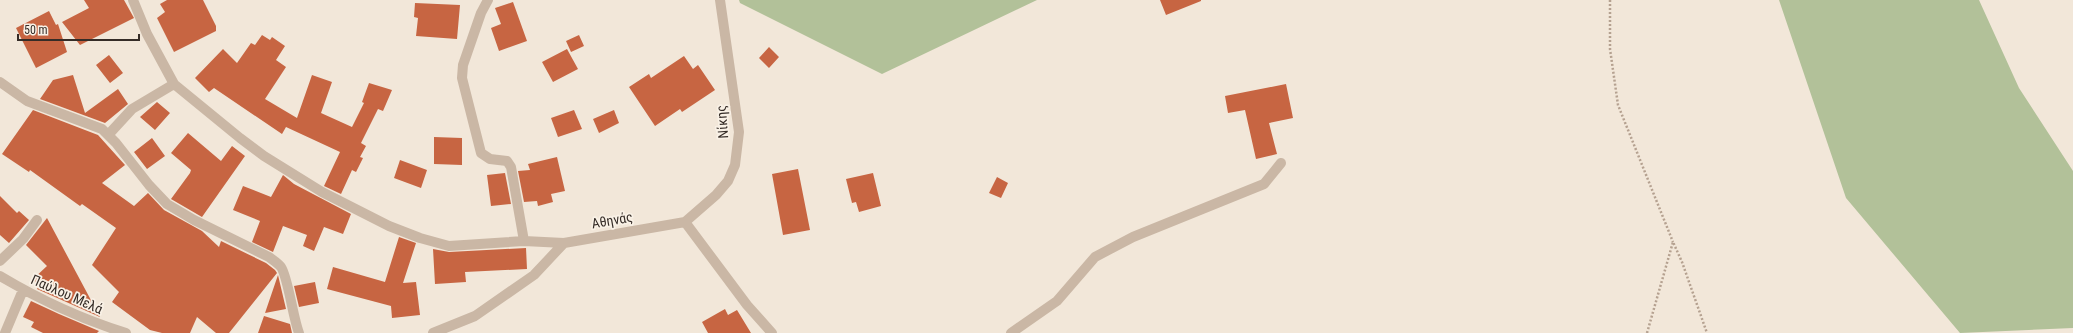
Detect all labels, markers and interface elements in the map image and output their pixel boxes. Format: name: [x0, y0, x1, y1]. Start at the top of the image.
scale bar: [18, 16, 139, 42]
text: 50 m: [24, 23, 48, 37]
street label: Νίκης: [713, 105, 731, 139]
street label: Αθηνάς: [590, 209, 634, 231]
street label: Παύλου Μελά: [29, 271, 106, 317]

